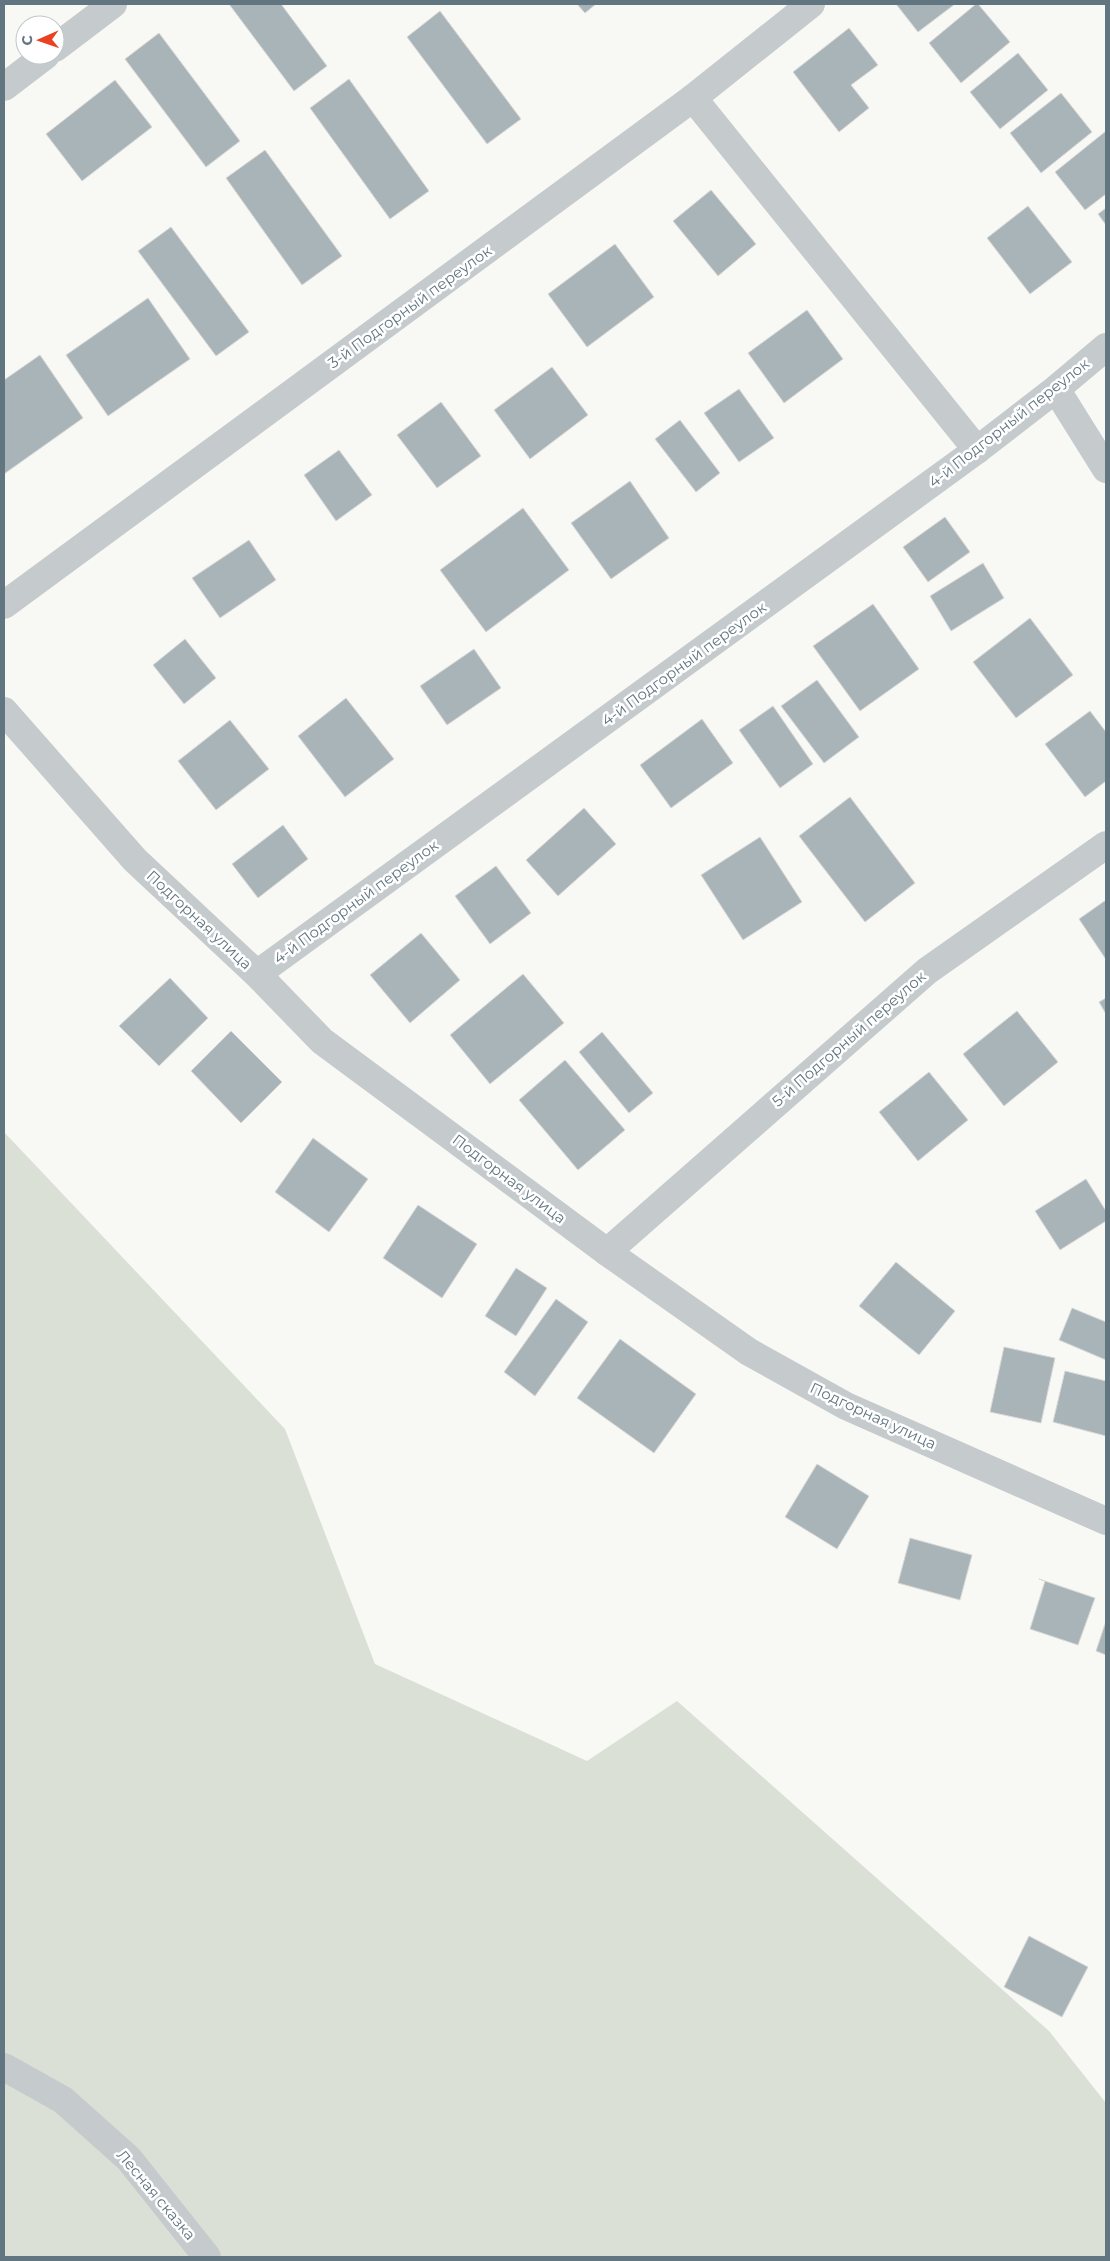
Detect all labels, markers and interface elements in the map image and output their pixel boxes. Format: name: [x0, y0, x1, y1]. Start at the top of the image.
north arrow: [15, 15, 65, 65]
text: С: [18, 35, 36, 46]
street label: 3-й Подгорный переулок: [324, 241, 495, 372]
street label: 4-й Подгорный переулок: [924, 354, 1093, 491]
street label: 4-й Подгорный переулок: [598, 597, 770, 730]
street label: 4-й Подгорный переулок: [270, 835, 442, 968]
street label: Подгорная улица: [143, 866, 256, 973]
street label: 5-й Подгорный переулок: [768, 967, 930, 1111]
street label: Подгорная улица: [449, 1130, 570, 1227]
street label: Подгорная улица: [807, 1378, 939, 1453]
street label: Лесная сказка: [113, 2145, 200, 2244]

